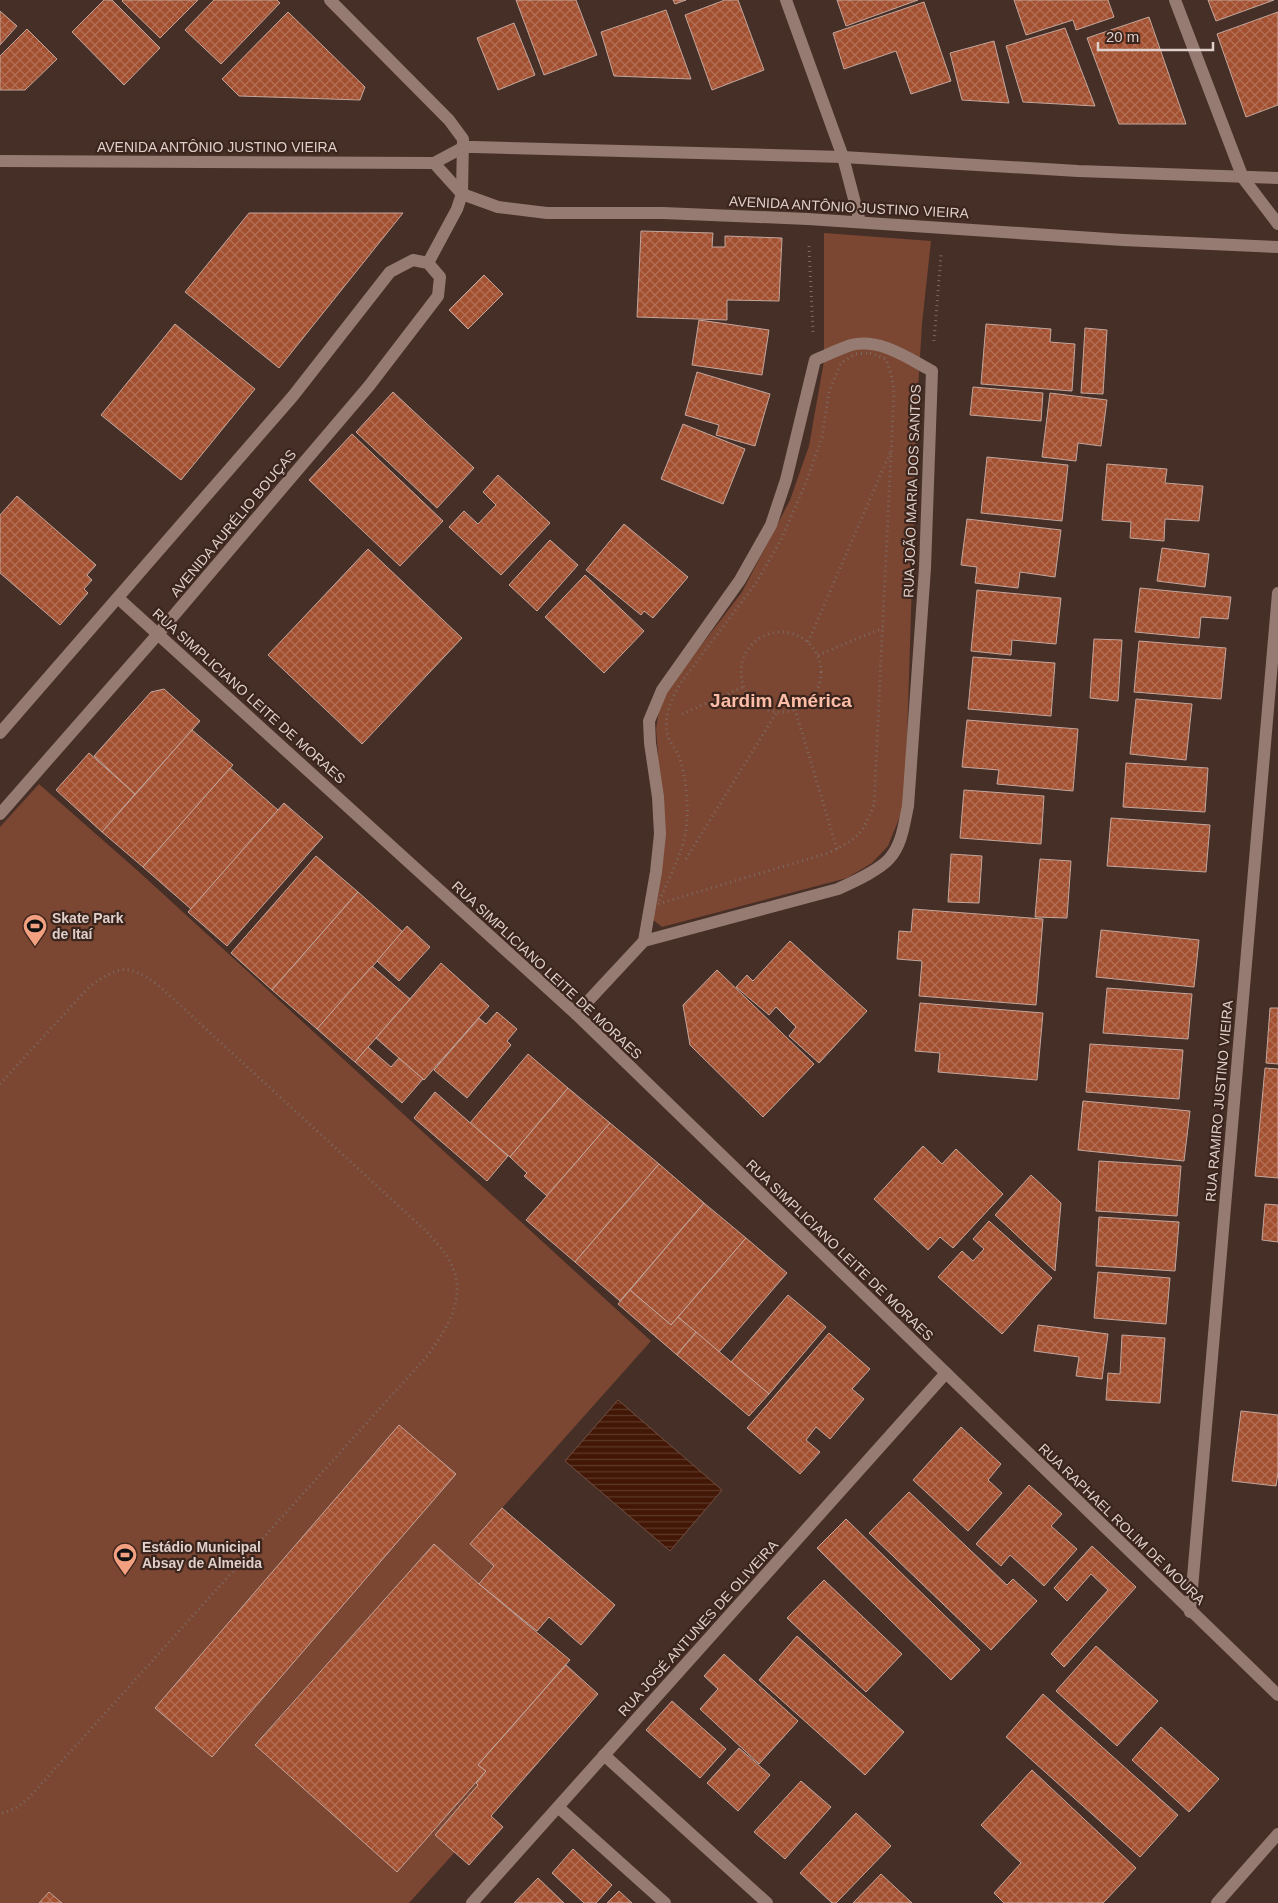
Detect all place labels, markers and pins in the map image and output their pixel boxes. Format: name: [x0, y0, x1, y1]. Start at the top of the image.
place label: Skate Park de Itaí: [52, 910, 124, 942]
sports icon: Skate Park de Itaí: [22, 913, 48, 947]
place label: Estádio Municipal Absay de Almeida: [142, 1539, 262, 1571]
sports icon: Estádio Municipal Absay de Almeida: [112, 1542, 138, 1576]

